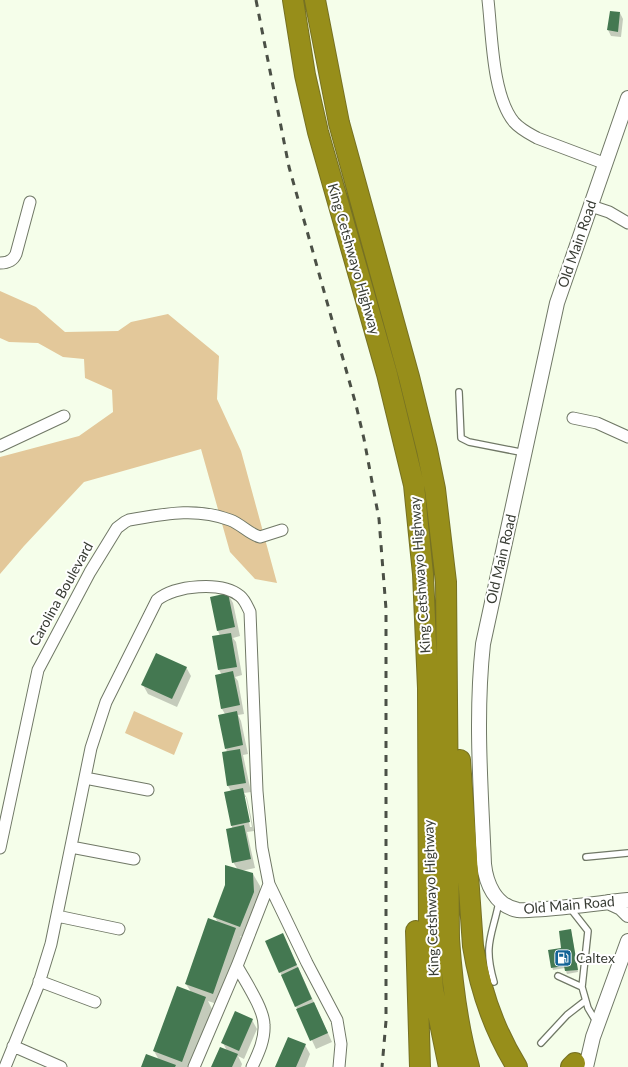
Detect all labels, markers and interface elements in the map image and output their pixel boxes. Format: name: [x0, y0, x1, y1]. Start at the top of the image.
street label: King Cetshwayo Highway: [325, 181, 384, 337]
street label: Old Main Road: [554, 198, 599, 290]
street label: King Cetshwayo Highway: [405, 495, 433, 654]
street label: Old Main Road: [482, 512, 519, 605]
street label: Carolina Boulevard: [25, 539, 96, 649]
street label: King Cetshwayo Highway: [419, 819, 442, 977]
street label: Old Main Road: [523, 892, 615, 917]
fuel station icon: Caltex: [553, 948, 573, 968]
place label: Caltex: [576, 949, 615, 966]

